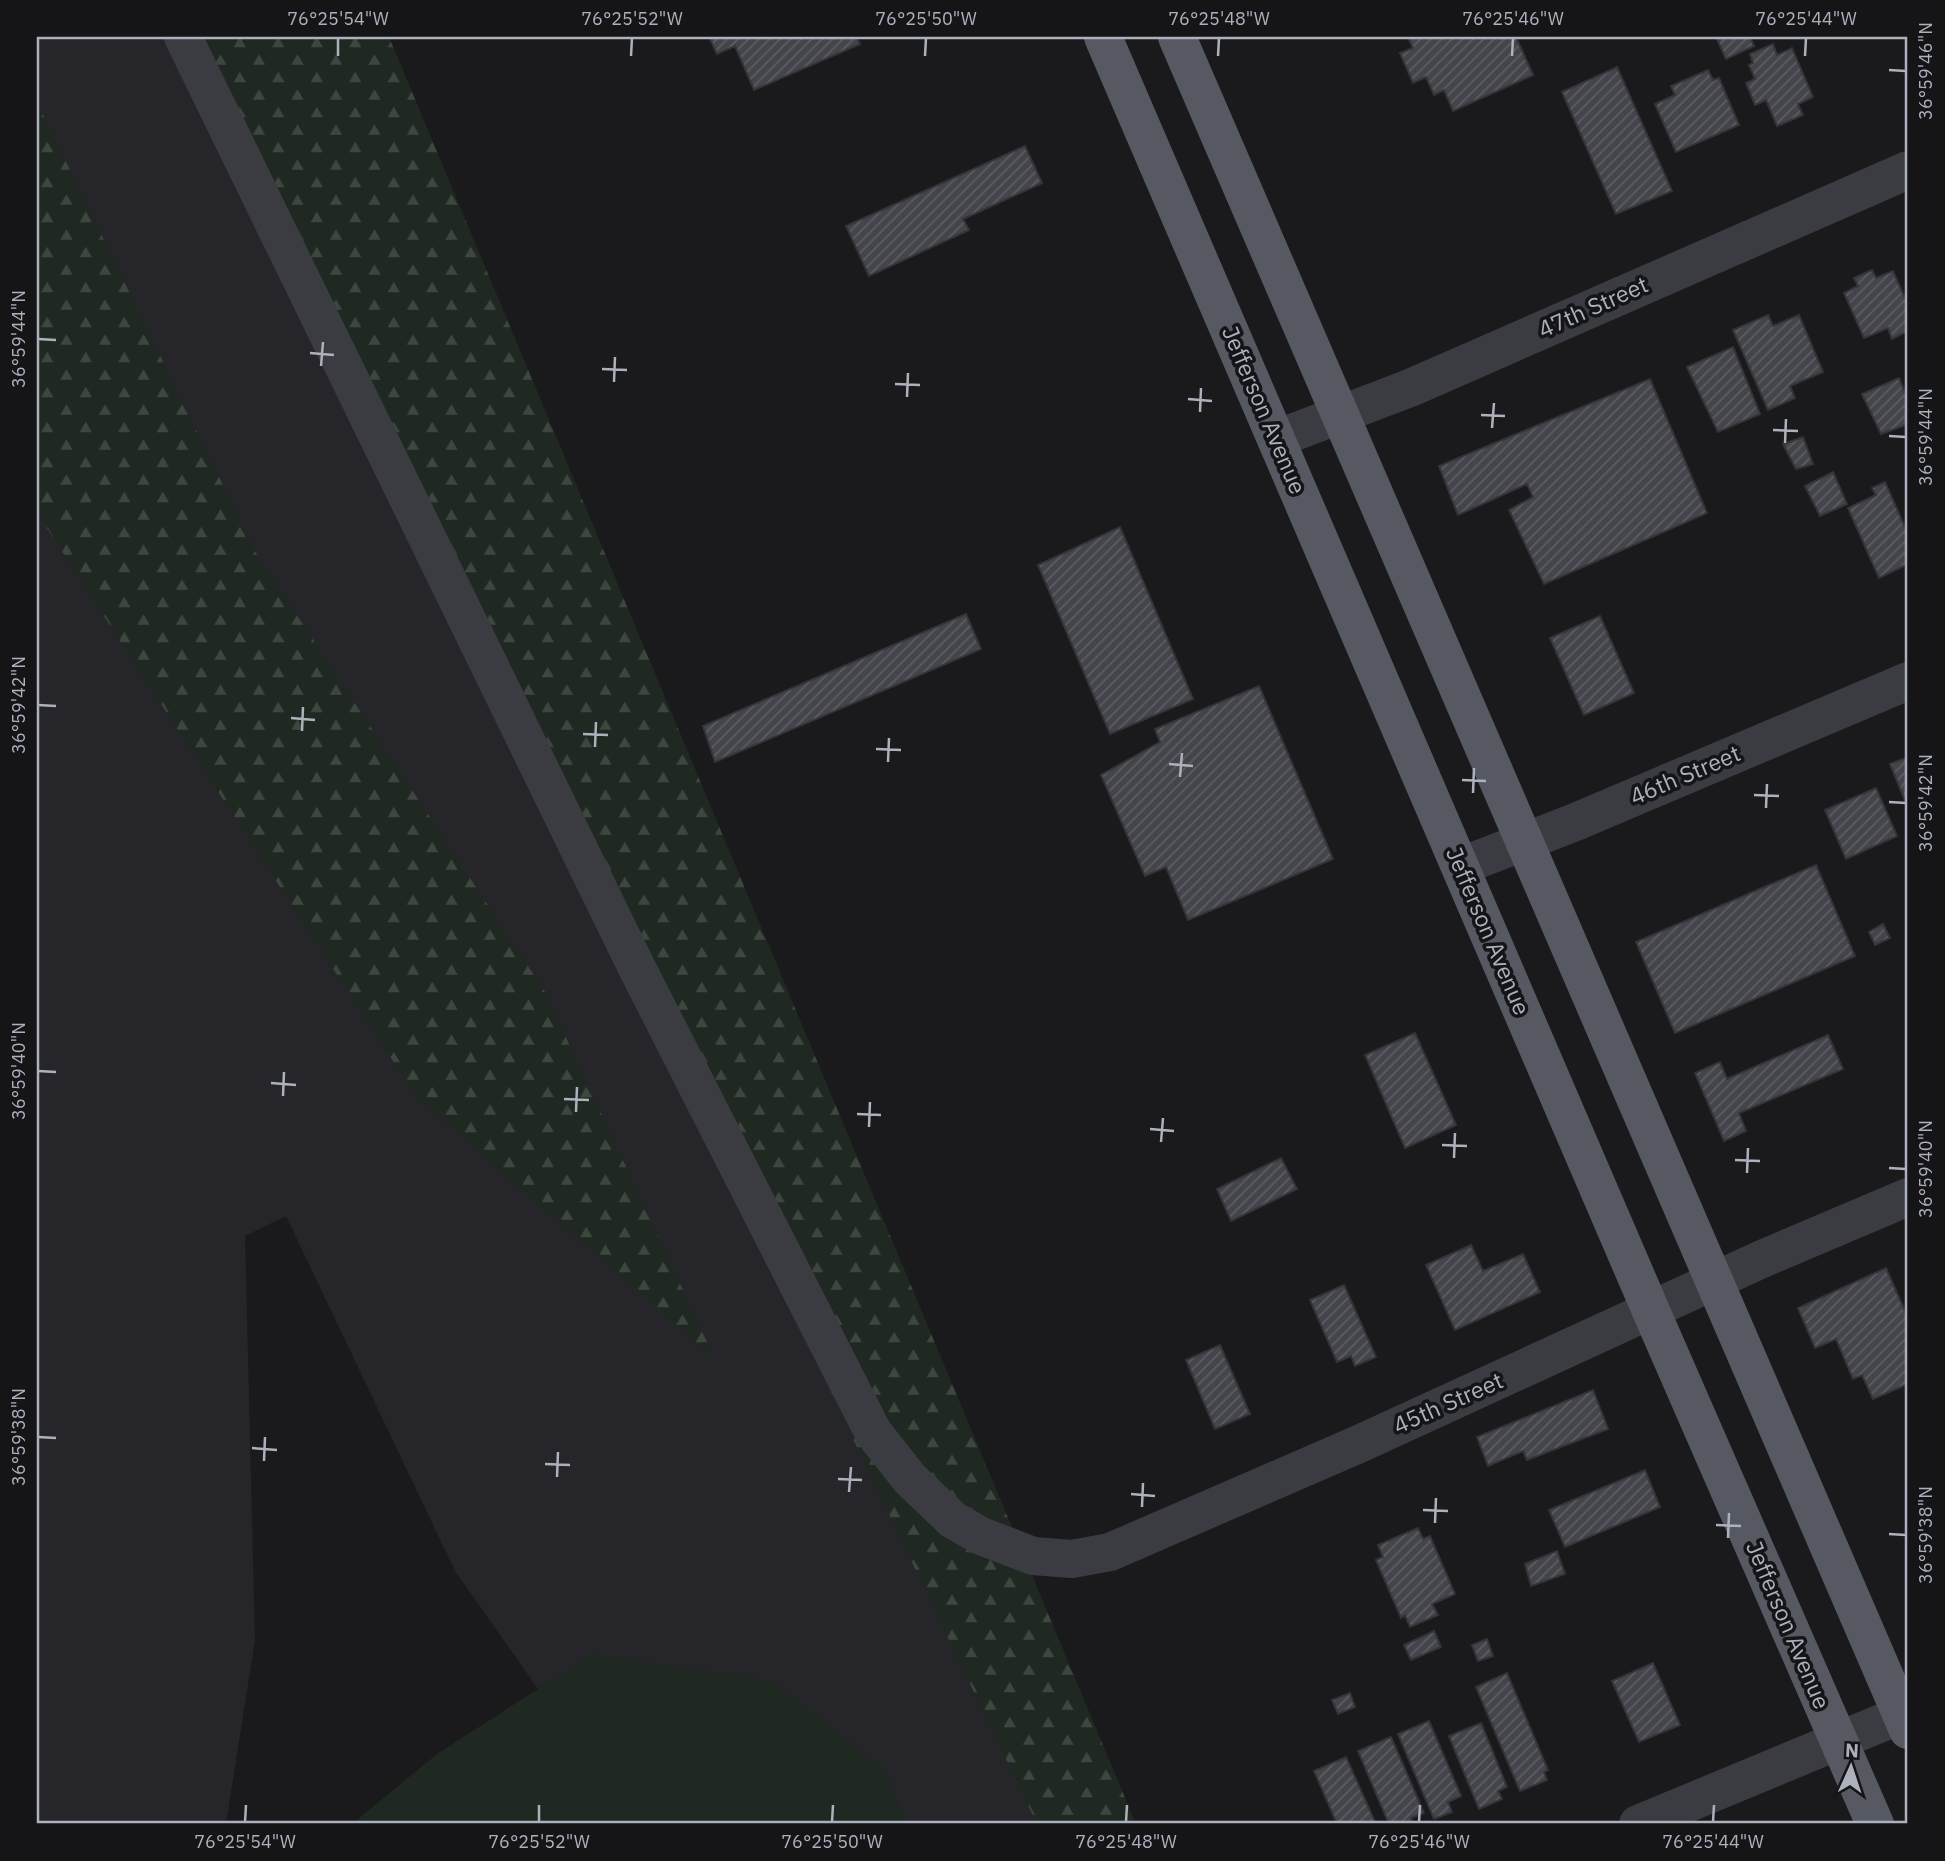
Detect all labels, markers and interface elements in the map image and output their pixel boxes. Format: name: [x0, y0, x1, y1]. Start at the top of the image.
text: 76°25'54"W: [287, 7, 389, 30]
text: 76°25'52"W: [581, 7, 683, 30]
text: 76°25'50"W: [875, 7, 977, 30]
text: 76°25'48"W: [1168, 7, 1270, 30]
text: 76°25'46"W: [1462, 7, 1564, 30]
text: 76°25'44"W: [1755, 7, 1857, 30]
text: 36°59'46"N: [1914, 22, 1937, 120]
street label: 47th Street: [1533, 269, 1652, 344]
text: 36°59'44"N: [7, 290, 30, 388]
street label: Jefferson Avenue: [1216, 321, 1314, 498]
text: 36°59'44"N: [1914, 388, 1937, 486]
text: 36°59'42"N: [7, 656, 30, 754]
street label: 46th Street: [1625, 737, 1744, 811]
text: 36°59'42"N: [1914, 754, 1937, 852]
street label: Jefferson Avenue: [1440, 842, 1538, 1019]
text: 36°59'40"N: [7, 1022, 30, 1120]
text: 36°59'40"N: [1914, 1120, 1937, 1218]
street label: 45th Street: [1388, 1365, 1507, 1440]
text: 36°59'38"N: [7, 1388, 30, 1486]
text: 36°59'38"N: [1914, 1486, 1937, 1584]
street label: Jefferson Avenue: [1740, 1536, 1838, 1713]
north arrow: [1815, 1731, 1885, 1801]
text: N: [1844, 1738, 1859, 1762]
text: 76°25'54"W: [194, 1830, 296, 1853]
text: 76°25'52"W: [488, 1830, 590, 1853]
text: 76°25'50"W: [781, 1830, 883, 1853]
text: 76°25'48"W: [1075, 1830, 1177, 1853]
text: 76°25'46"W: [1368, 1830, 1470, 1853]
text: 76°25'44"W: [1662, 1830, 1764, 1853]

